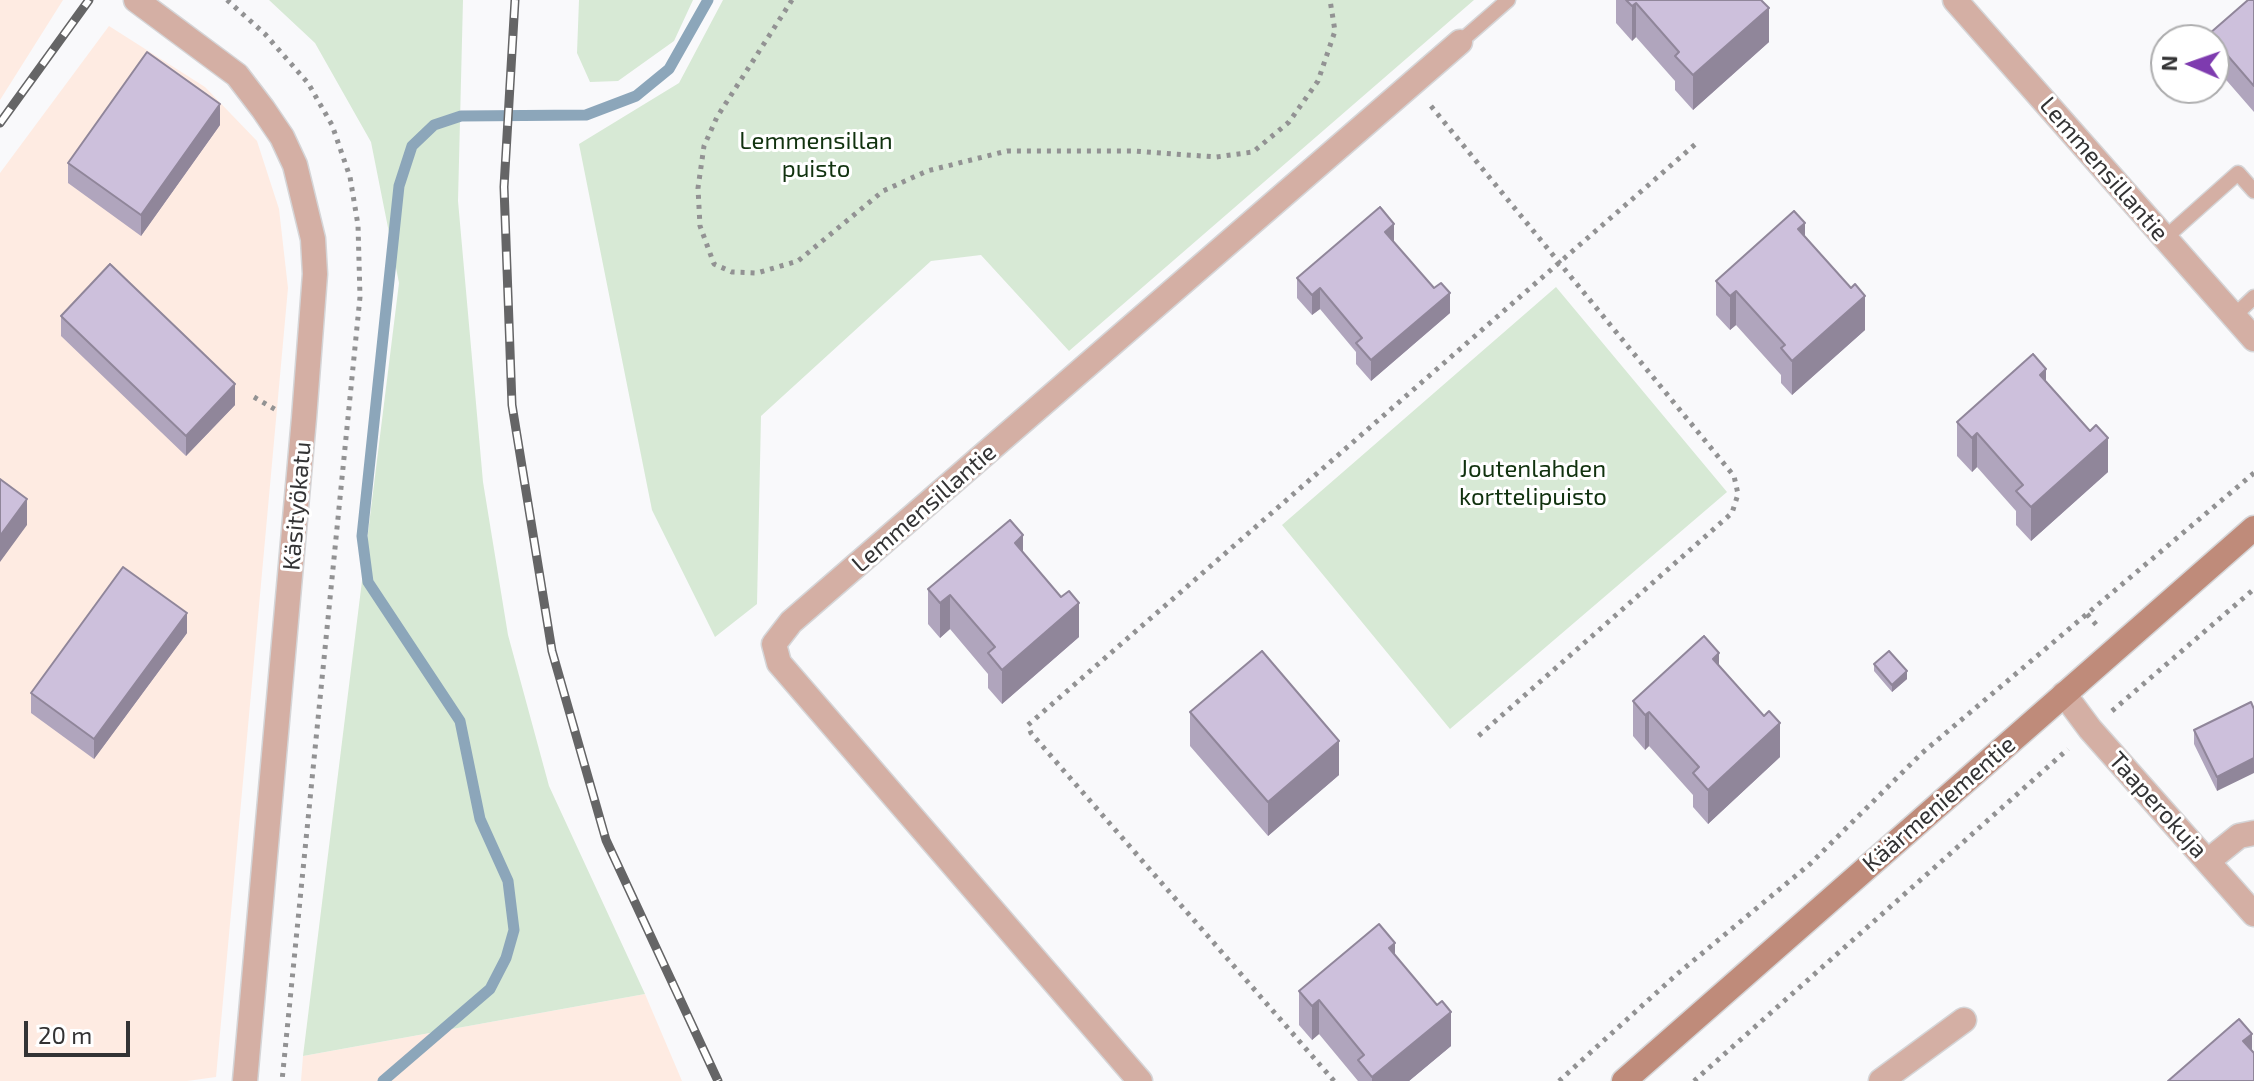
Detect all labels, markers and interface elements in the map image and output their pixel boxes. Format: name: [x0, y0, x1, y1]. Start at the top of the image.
north arrow: [2150, 24, 2230, 104]
text: N: [2155, 55, 2181, 72]
street label: Lemmensillantie: [2034, 91, 2174, 247]
park label: Lemmensillan puisto: [739, 127, 893, 183]
street label: Lemmensillantie: [846, 438, 1002, 578]
street label: Käsityökatu: [277, 440, 317, 572]
park label: Joutenlahden korttelipuisto: [1459, 455, 1607, 511]
street label: Käärmeniementie: [1857, 730, 2021, 878]
street label: Taaperokuja: [2103, 746, 2213, 864]
scale bar: [28, 1005, 134, 1055]
text: 20 m: [38, 1020, 92, 1049]

